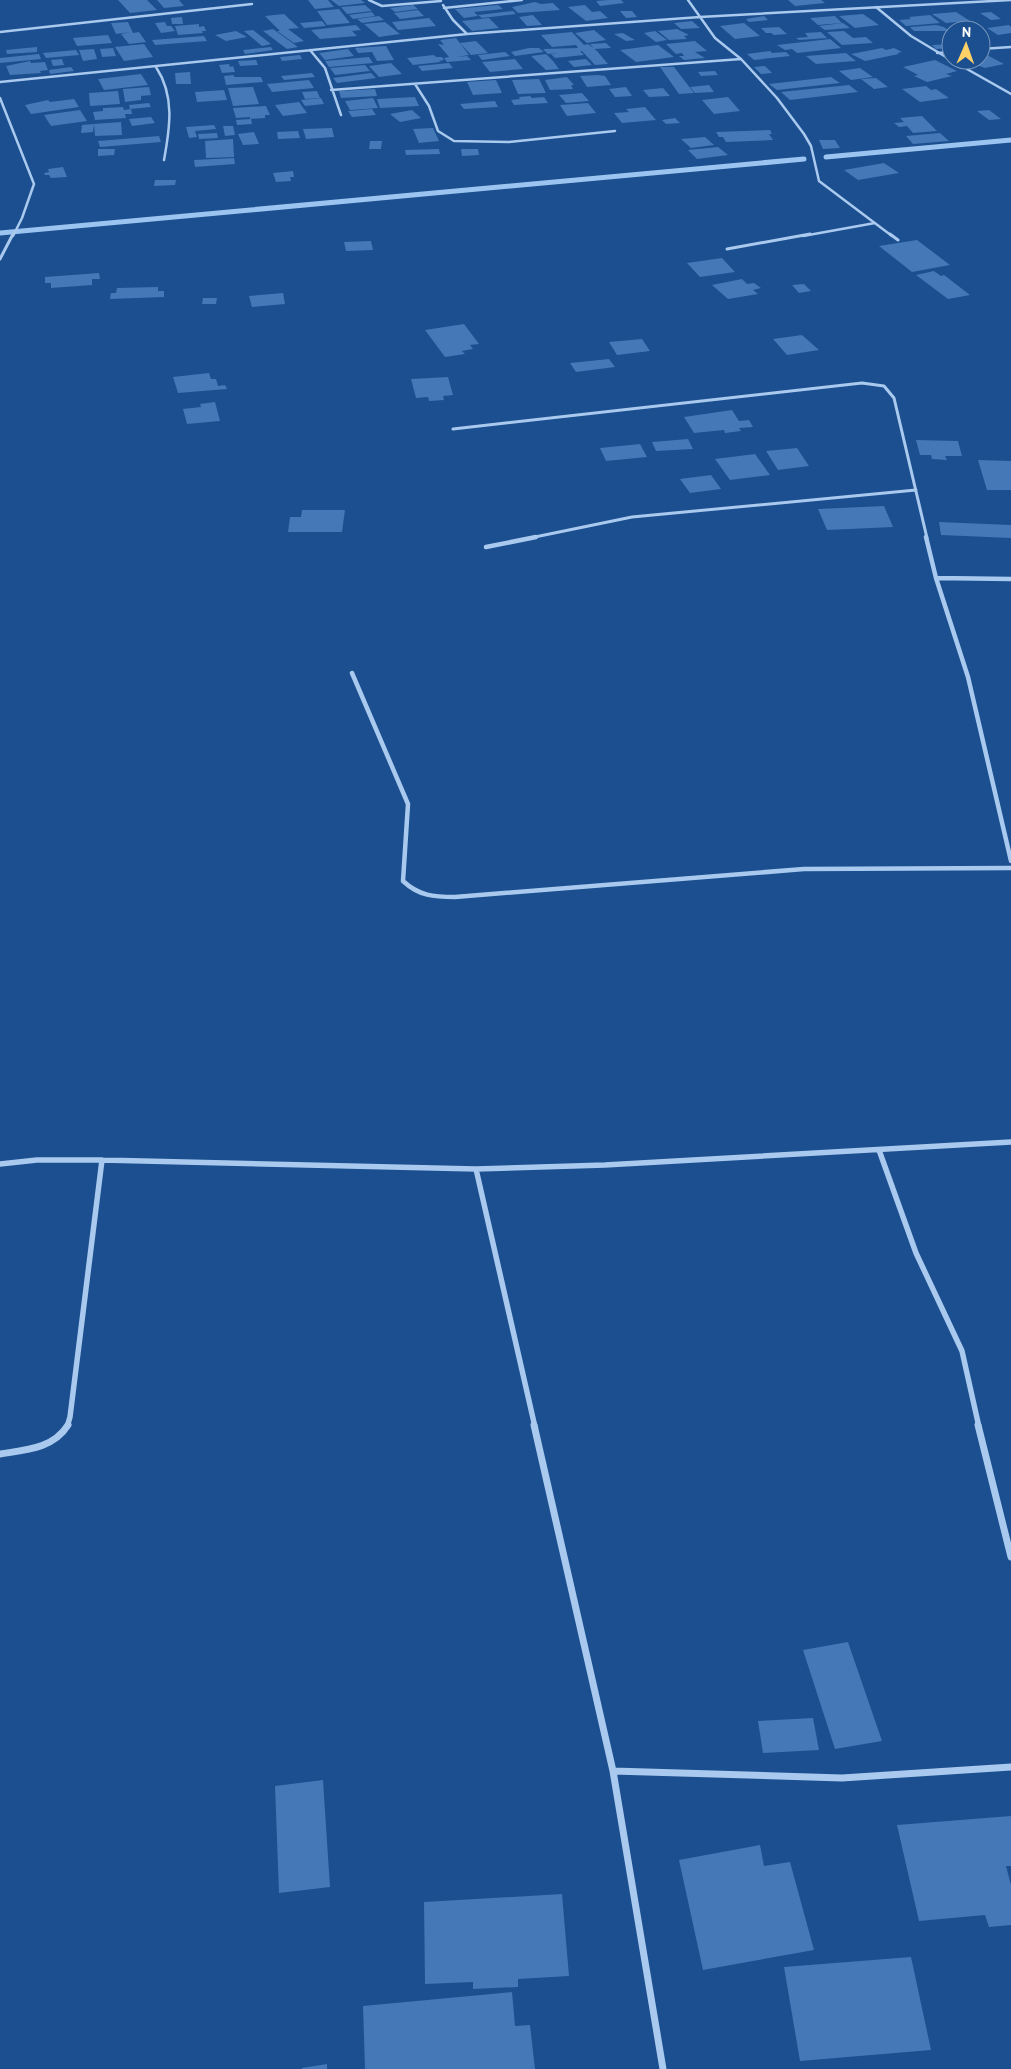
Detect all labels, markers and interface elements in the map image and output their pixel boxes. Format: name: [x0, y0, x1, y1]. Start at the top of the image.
north arrow: [941, 20, 991, 70]
text: N: [962, 23, 971, 41]

